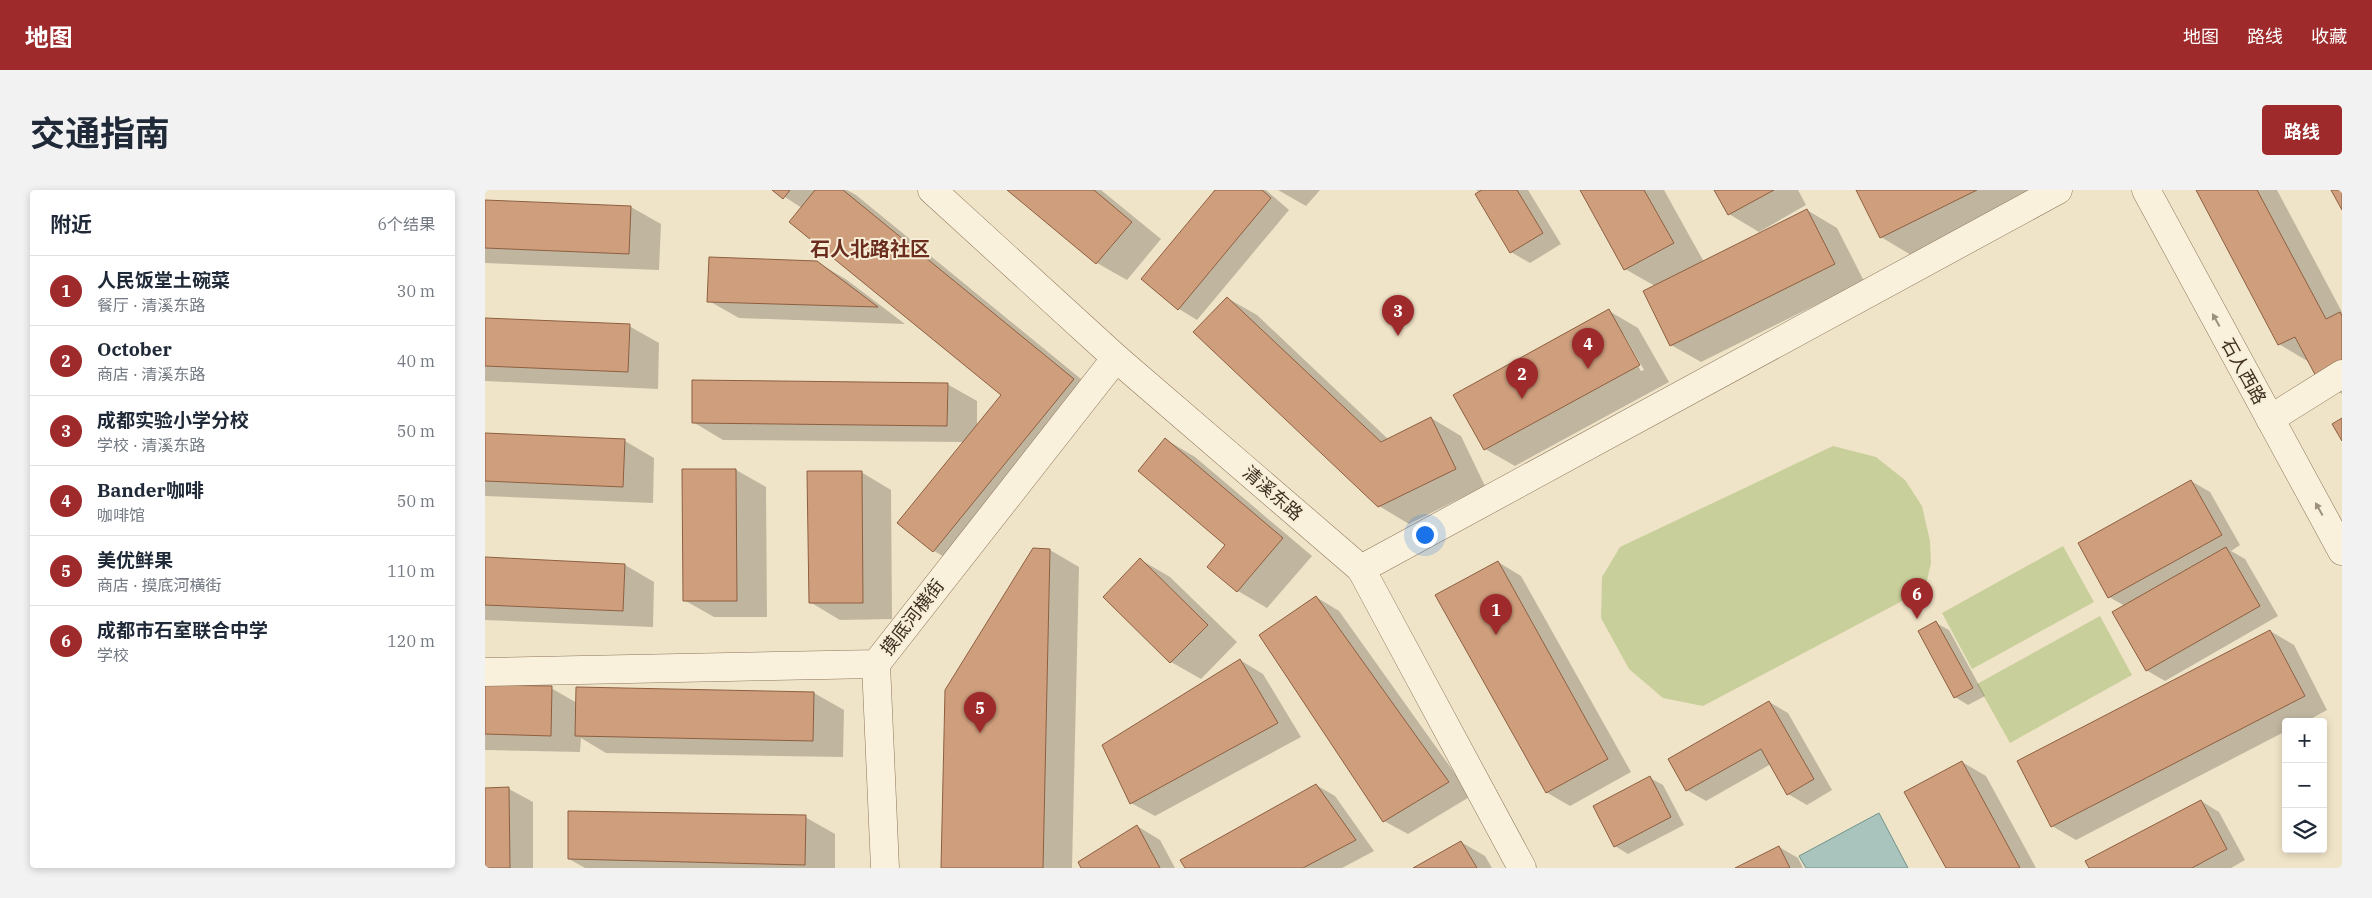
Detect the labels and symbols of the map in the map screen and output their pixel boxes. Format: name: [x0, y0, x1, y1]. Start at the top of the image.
district label: 石人北路社区: [810, 235, 930, 262]
pin: 3: [1382, 295, 1414, 336]
one-way arrow: [2212, 312, 2220, 327]
pin: 4: [1572, 328, 1604, 369]
street label: 石人西路: [2216, 334, 2272, 408]
pin: 2: [1506, 358, 1538, 399]
street label: 清溪东路: [1238, 461, 1308, 525]
one-way arrow: [2315, 501, 2323, 516]
your location: [1412, 522, 1438, 548]
street label: 摸底河横街: [875, 574, 949, 660]
pin: 6: [1901, 578, 1933, 619]
pin: 1: [1480, 594, 1512, 635]
pin: 5: [964, 692, 996, 733]

